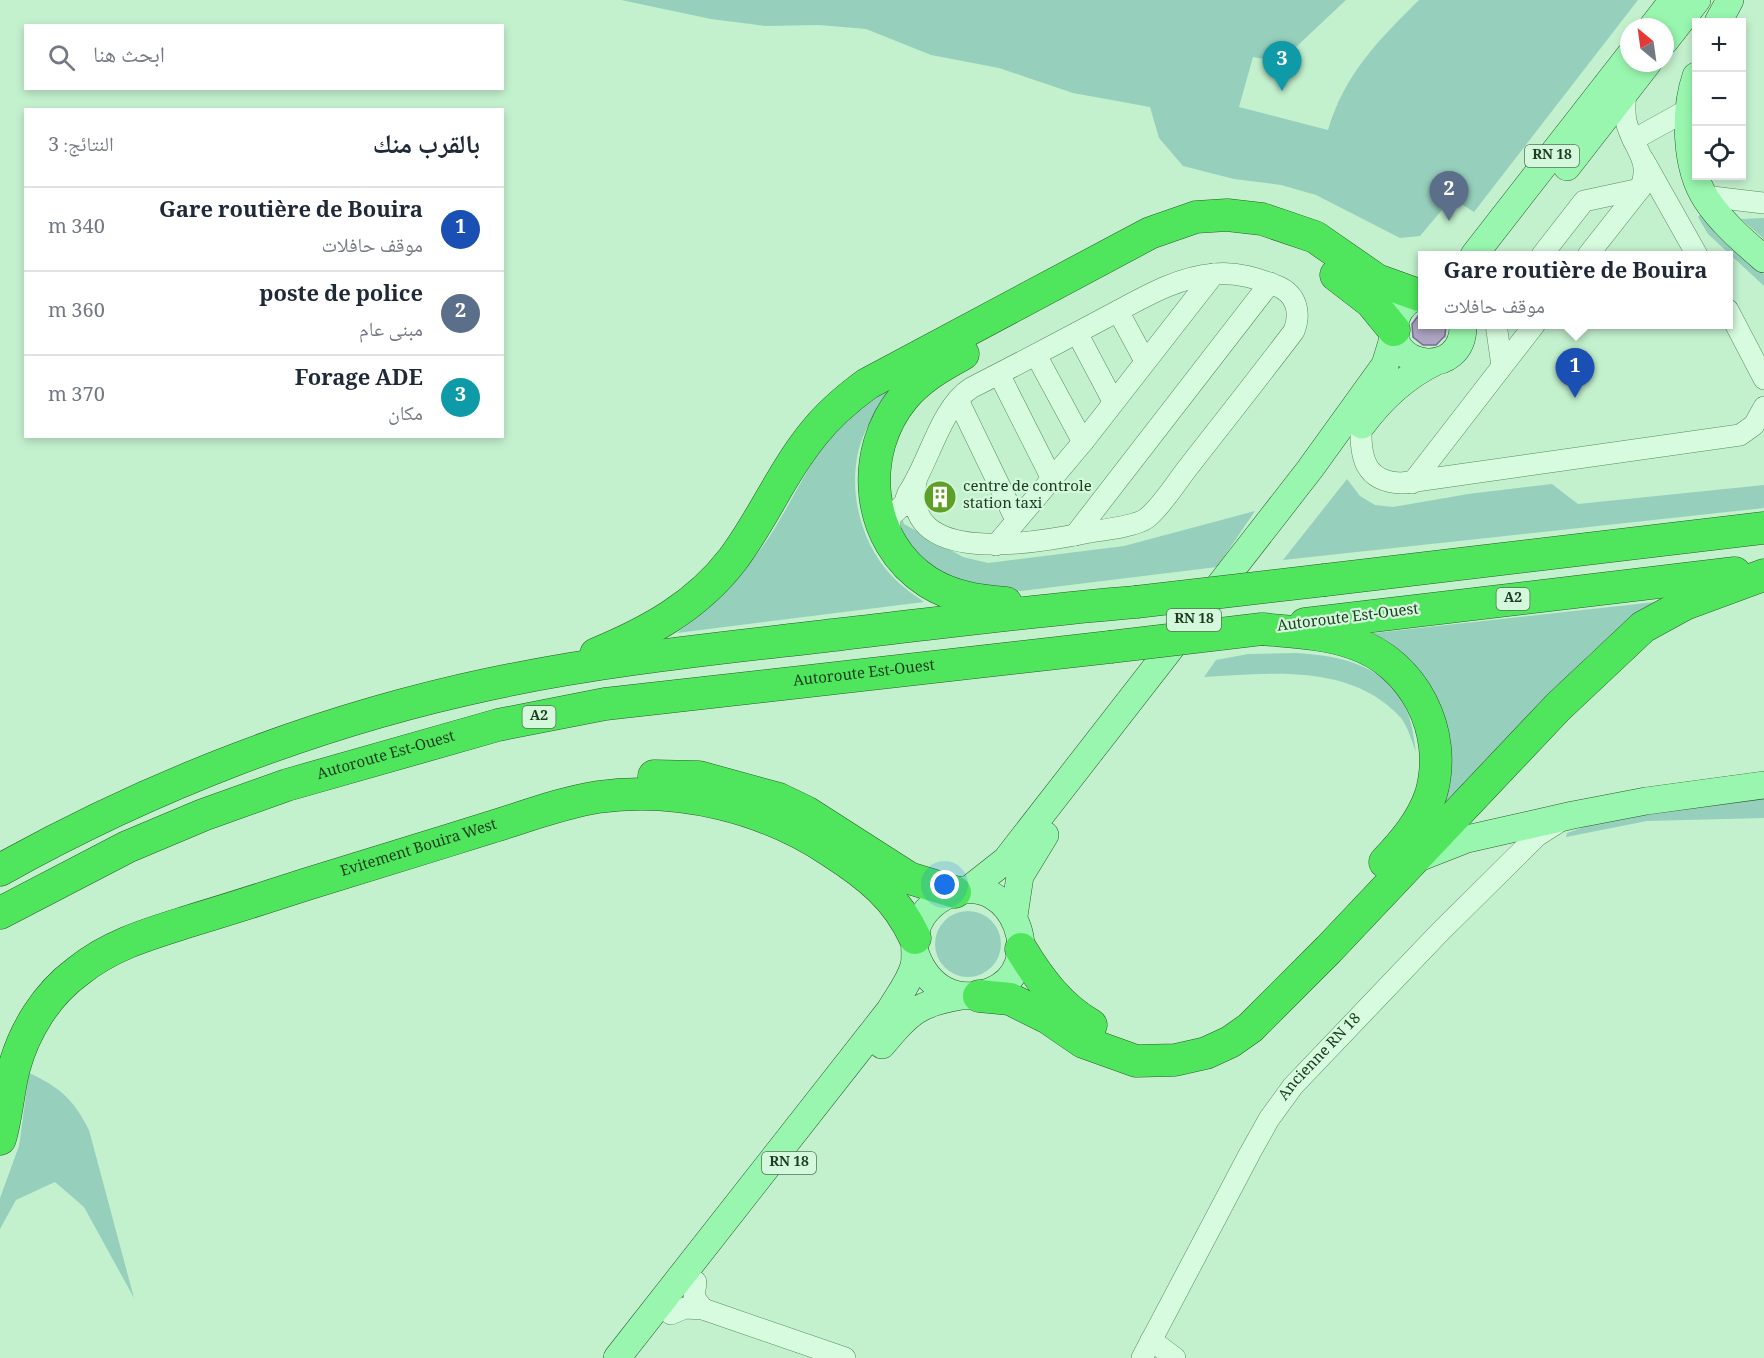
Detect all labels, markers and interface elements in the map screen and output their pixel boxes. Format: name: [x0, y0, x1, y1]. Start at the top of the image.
north arrow: [1620, 18, 1674, 72]
map controls: [1692, 18, 1746, 180]
button: +: [1692, 18, 1746, 72]
search box: [24, 24, 504, 90]
text: ابحث هنا: [93, 38, 165, 76]
icon: search: [45, 41, 78, 74]
pin: 3: [1262, 42, 1302, 91]
button: −: [1692, 72, 1746, 126]
text: بالقرب منك: [373, 125, 480, 169]
button: locate: [1692, 126, 1746, 180]
text: النتائج: 3: [48, 130, 114, 164]
road number: RN 18: [1525, 145, 1579, 167]
pin: 2: [1430, 172, 1468, 221]
text: Gare routière de Bouira: [159, 193, 423, 231]
text: 340 m: [48, 212, 105, 246]
text: 1: [455, 212, 466, 246]
text: موقف حافلات: [322, 231, 423, 265]
popup: [1418, 251, 1733, 329]
text: Gare routière de Bouira: [1443, 254, 1708, 292]
text: poste de police: [259, 277, 423, 315]
text: موقف حافلات: [1443, 292, 1545, 326]
text: 360 m: [48, 296, 105, 330]
text: 2: [455, 296, 466, 330]
text: مبنى عام: [359, 315, 423, 349]
pin: 1: [1556, 348, 1594, 398]
text: Forage ADE: [295, 361, 423, 399]
text: 370 m: [48, 380, 105, 414]
text: 3: [455, 380, 466, 414]
text: مكان: [388, 399, 423, 433]
place label: centre de controle station taxi: [963, 475, 1092, 518]
building icon: centre de controle station taxi: [922, 479, 958, 515]
road number: A2: [1496, 588, 1530, 610]
street label: Autoroute Est-Ouest: [1276, 597, 1420, 641]
road number: RN 18: [1167, 609, 1221, 631]
street label: Autoroute Est-Ouest: [792, 654, 936, 696]
road number: A2: [522, 706, 556, 728]
street label: Autoroute Est-Ouest: [314, 725, 458, 789]
street label: Evitement Bouira West: [337, 813, 501, 886]
your location: [930, 870, 959, 899]
street label: Ancienne RN 18: [1273, 1008, 1369, 1107]
road number: RN 18: [762, 1152, 816, 1174]

